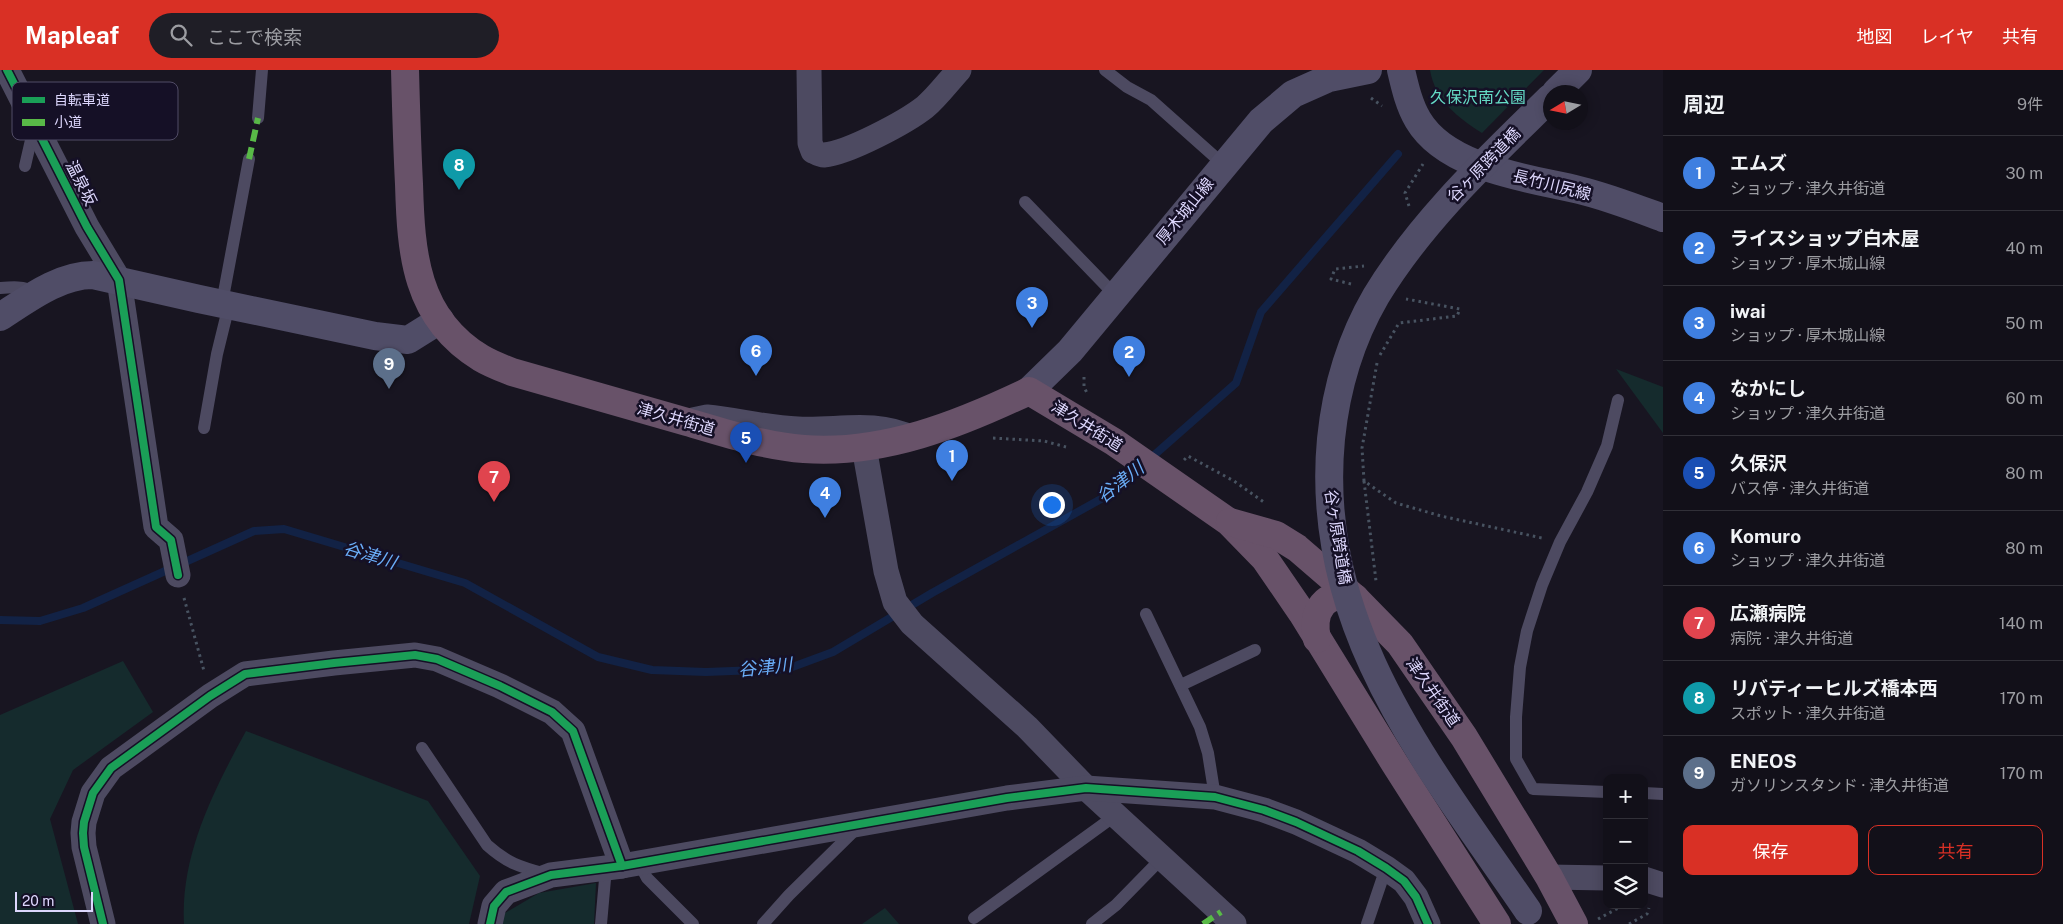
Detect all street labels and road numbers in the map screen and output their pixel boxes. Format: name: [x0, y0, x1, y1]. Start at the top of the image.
street label: 谷ヶ原跨道橋: [1444, 124, 1524, 206]
street label: 温泉坂: [62, 157, 100, 209]
street label: 長竹川尻線: [1511, 166, 1593, 204]
street label: 厚木城山線: [1152, 174, 1218, 248]
street label: 津久井街道: [1048, 397, 1126, 455]
street label: 津久井街道: [635, 399, 717, 439]
street label: 谷ヶ原跨道橋: [1321, 488, 1355, 586]
street label: 津久井街道: [1402, 654, 1464, 730]

